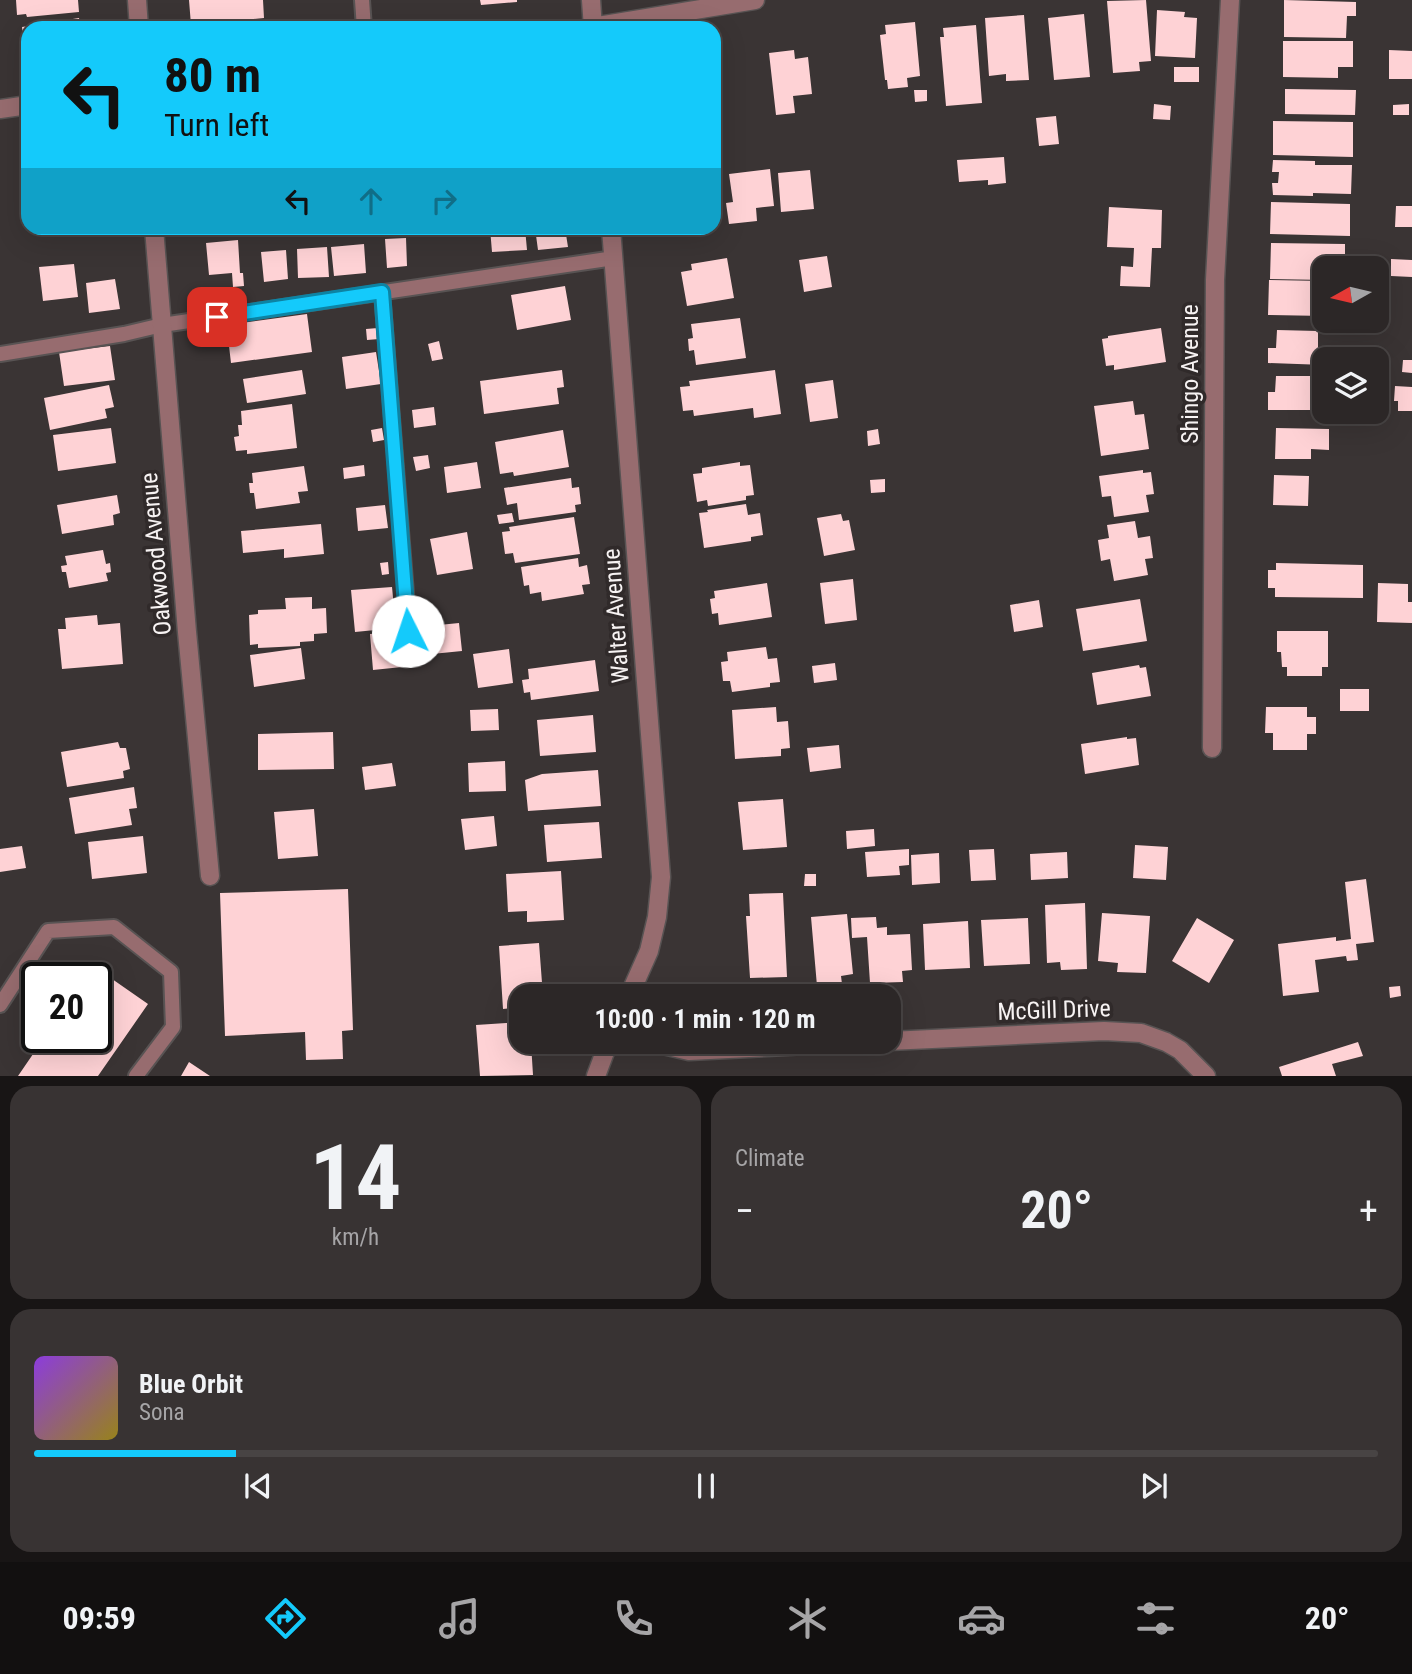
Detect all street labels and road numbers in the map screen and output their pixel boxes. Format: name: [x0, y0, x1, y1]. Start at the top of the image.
street label: Shingo Avenue: [1176, 304, 1204, 444]
street label: Oakwood Avenue: [135, 472, 177, 636]
street label: Walter Avenue: [597, 548, 635, 684]
street label: McGill Drive: [997, 994, 1111, 1026]

